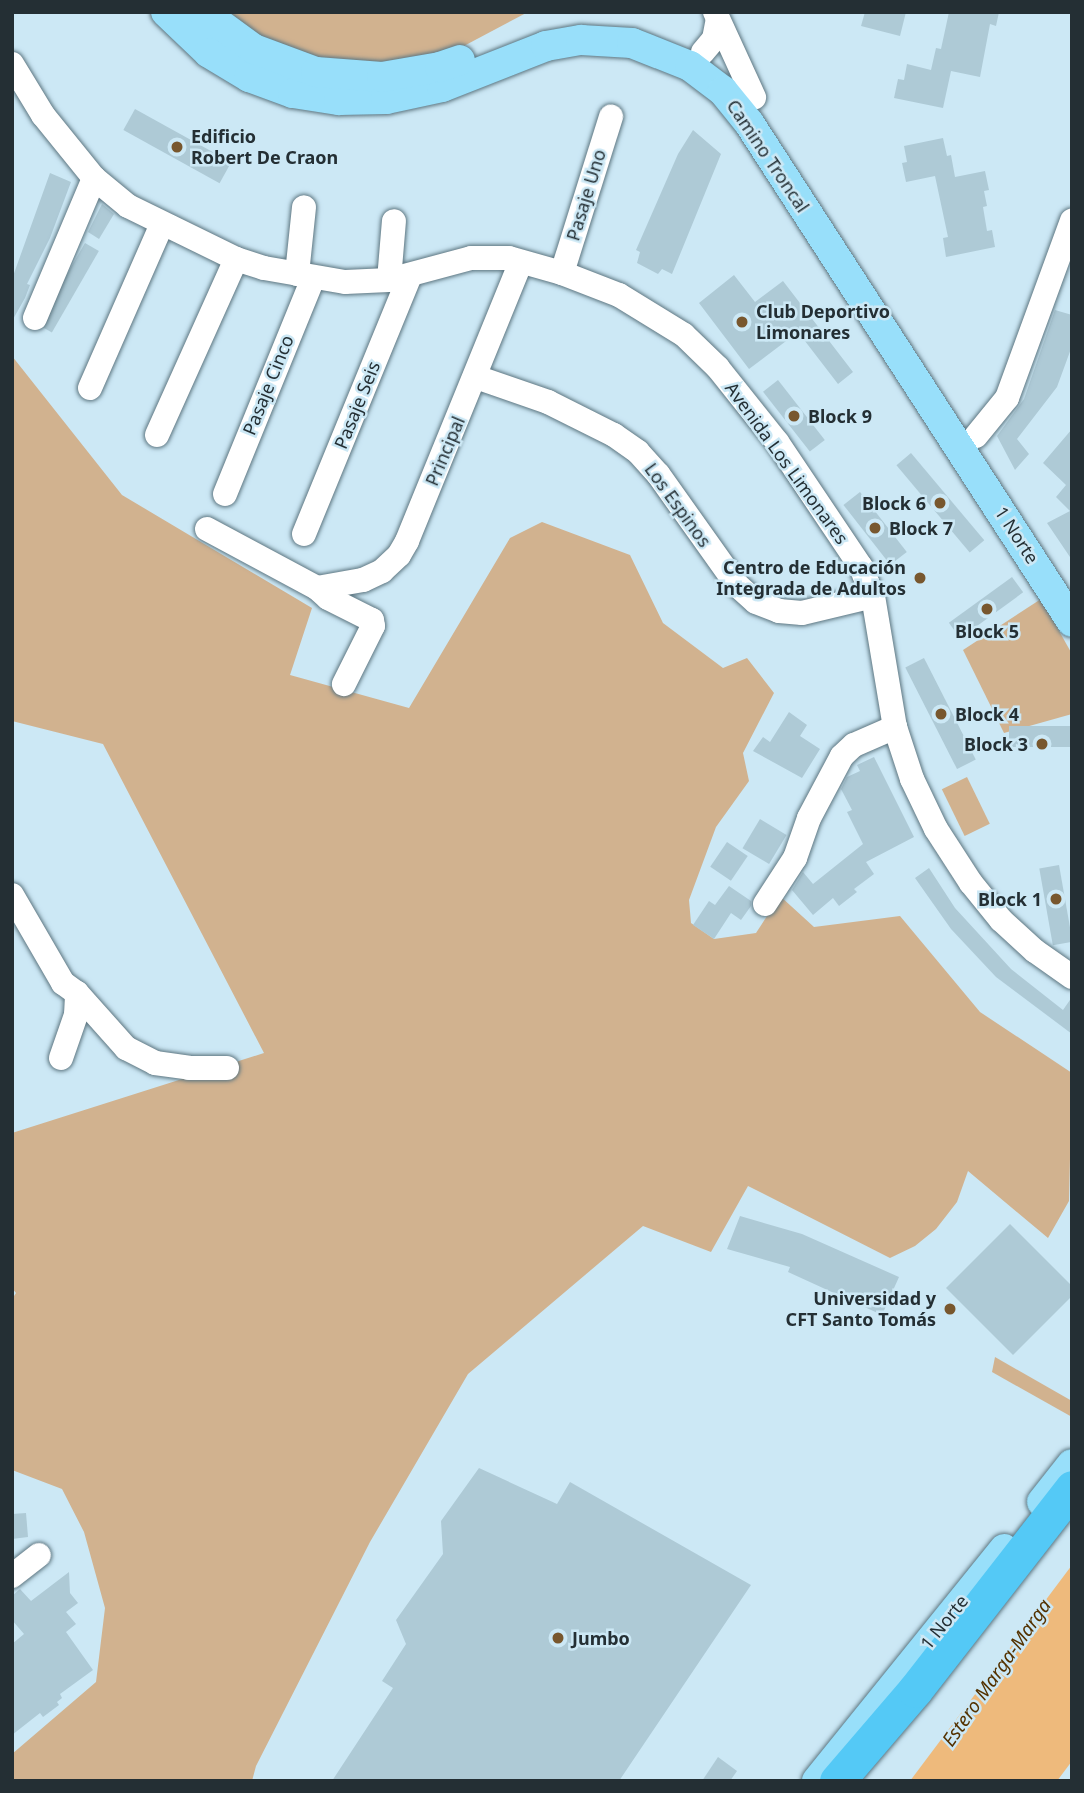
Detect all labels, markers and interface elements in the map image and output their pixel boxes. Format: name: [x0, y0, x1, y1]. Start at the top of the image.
street label: Camino Troncal: [722, 96, 814, 216]
place label: Edificio Robert De Craon: [191, 126, 338, 168]
marker: Edificio Robert De Craon: [169, 139, 185, 155]
street label: Pasaje Uno: [562, 147, 610, 243]
place label: Club Deportivo Limonares: [756, 301, 890, 344]
marker: Club Deportivo Limonares: [734, 314, 750, 330]
street label: Pasaje Cinco: [238, 332, 298, 438]
street label: Pasaje Seis: [330, 358, 384, 452]
street label: Avenida Los Limonares: [721, 378, 853, 548]
place label: Block 9: [808, 405, 872, 427]
marker: Block 9: [786, 408, 802, 424]
street label: Principal: [421, 413, 469, 489]
street label: Los Espinos: [640, 459, 716, 551]
place label: Block 6: [862, 492, 926, 514]
marker: Block 6: [932, 495, 948, 511]
street label: 1 Norte: [991, 502, 1043, 568]
place label: Block 7: [889, 517, 953, 539]
marker: Block 7: [867, 520, 883, 536]
place label: Centro de Educación Integrada de Adultos: [716, 557, 906, 600]
marker: Centro de Educación Integrada de Adultos: [912, 570, 928, 586]
marker: Block 5: [979, 601, 995, 617]
place label: Block 5: [955, 620, 1019, 642]
place label: Block 4: [955, 703, 1019, 725]
marker: Block 4: [933, 706, 949, 722]
place label: Block 3: [964, 733, 1028, 755]
marker: Block 3: [1034, 736, 1050, 752]
place label: Block 1: [978, 888, 1042, 910]
marker: Block 1: [1048, 891, 1064, 907]
place label: Universidad y CFT Santo Tomás: [786, 1288, 936, 1330]
marker: Universidad y CFT Santo Tomás: [942, 1301, 958, 1317]
street label: 1 Norte: [916, 1590, 972, 1654]
water label: Estero Marga-Marga: [938, 1595, 1056, 1751]
place label: Jumbo: [572, 1627, 630, 1649]
marker: Jumbo: [550, 1630, 566, 1646]

